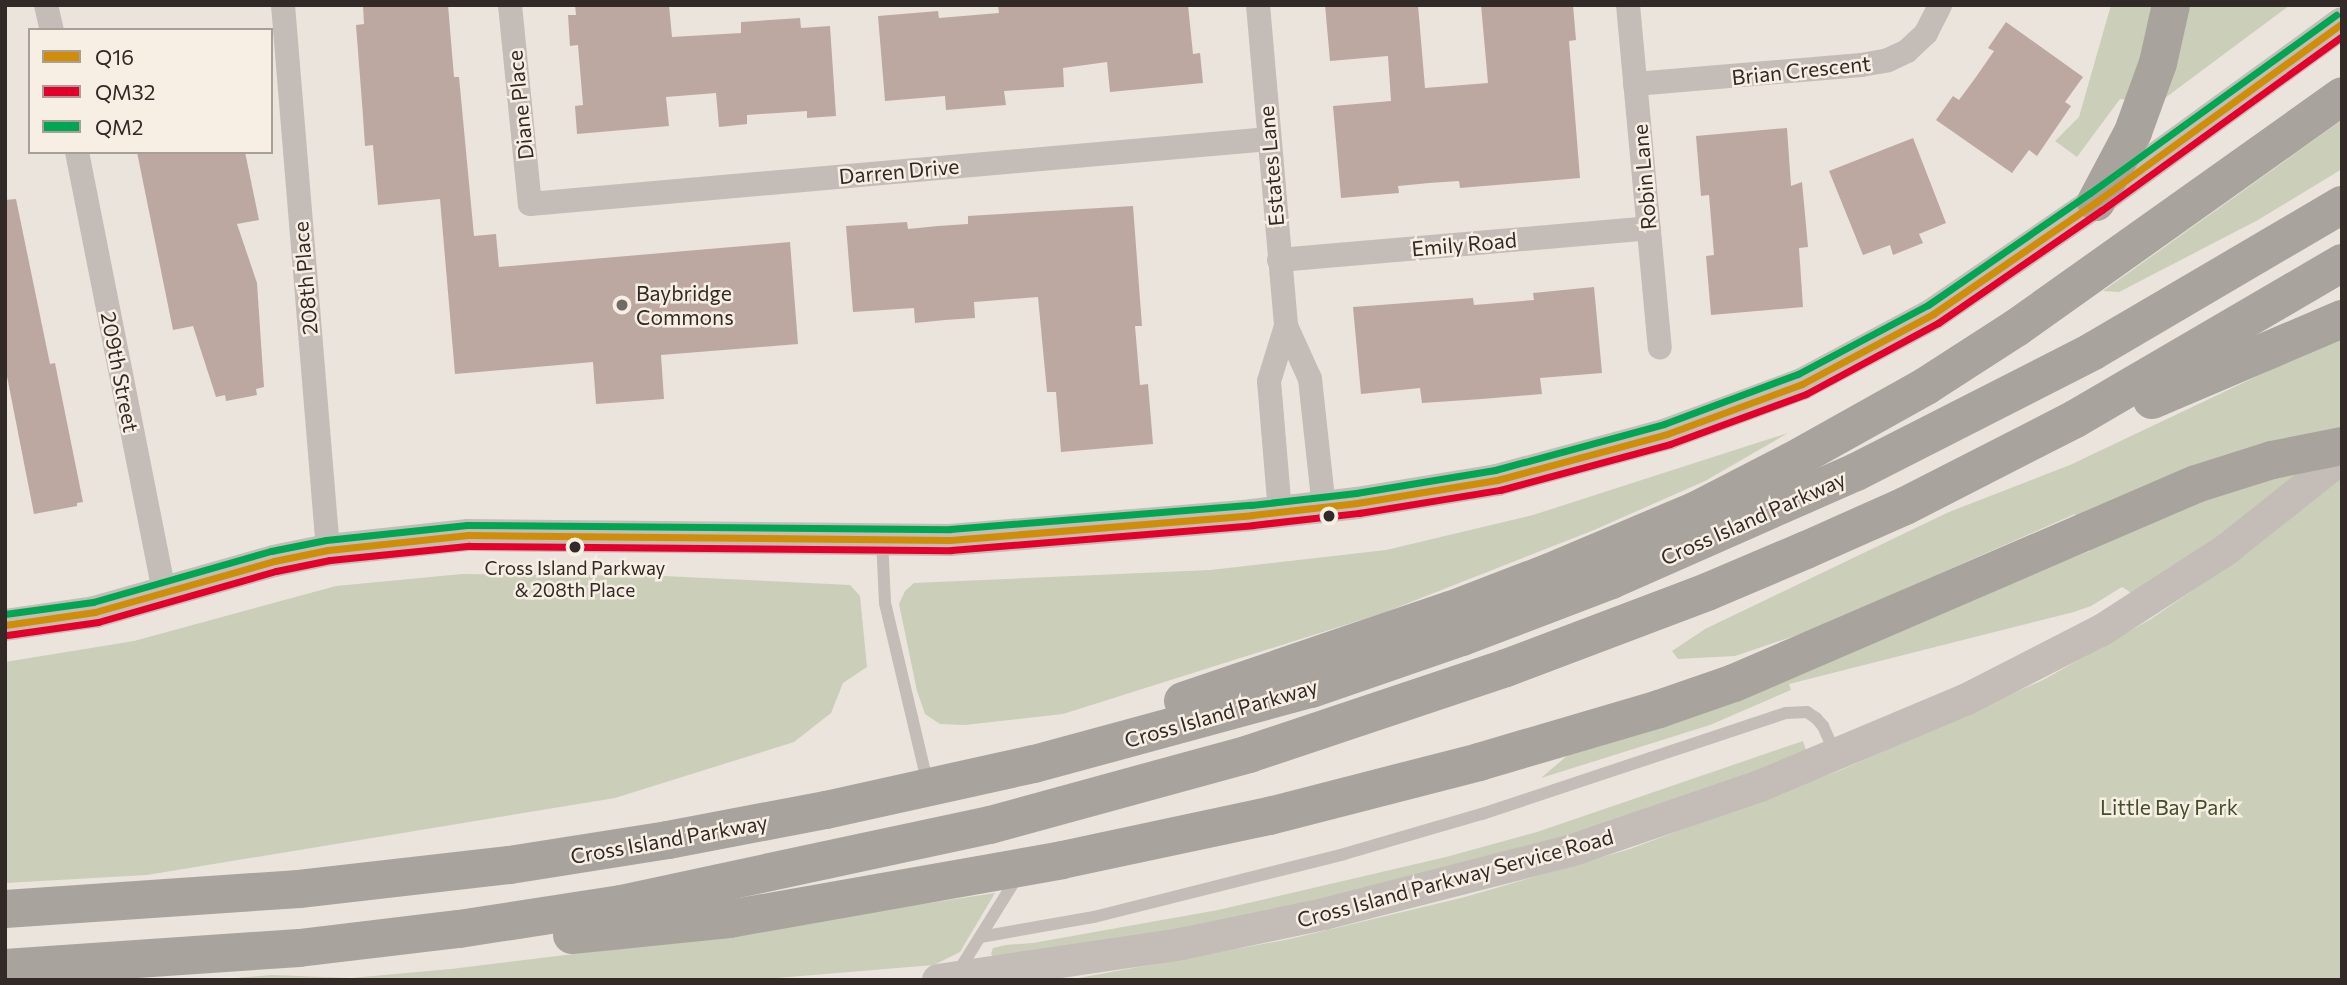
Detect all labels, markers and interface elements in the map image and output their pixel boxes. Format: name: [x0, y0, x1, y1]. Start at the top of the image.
legend: [28, 28, 273, 154]
text: Q16: [95, 44, 134, 69]
street label: Diane Place: [502, 49, 538, 161]
street label: Brian Crescent: [1730, 50, 1872, 90]
text: QM32: [95, 79, 155, 104]
street label: Estates Lane: [1253, 105, 1289, 227]
text: QM2: [95, 114, 144, 139]
street label: Robin Lane: [1627, 123, 1661, 231]
street label: Darren Drive: [838, 153, 960, 189]
street label: 208th Place: [287, 220, 323, 336]
street label: Emily Road: [1410, 227, 1518, 261]
place label: Baybridge Commons: [636, 280, 734, 330]
marker: Baybridge Commons: [614, 297, 630, 313]
street label: 209th Street: [96, 310, 144, 434]
street label: Cross Island Parkway: [1657, 466, 1849, 570]
unlabelled marker: [1322, 509, 1336, 523]
marker: Cross Island Parkway & 208th Place: [568, 540, 582, 554]
place label: Cross Island Parkway & 208th Place: [485, 557, 665, 601]
street label: Cross Island Parkway: [1121, 673, 1321, 753]
park label: Little Bay Park: [2100, 794, 2238, 820]
street label: Cross Island Parkway: [568, 809, 770, 869]
street label: Cross Island Parkway Service Road: [1294, 824, 1616, 932]

